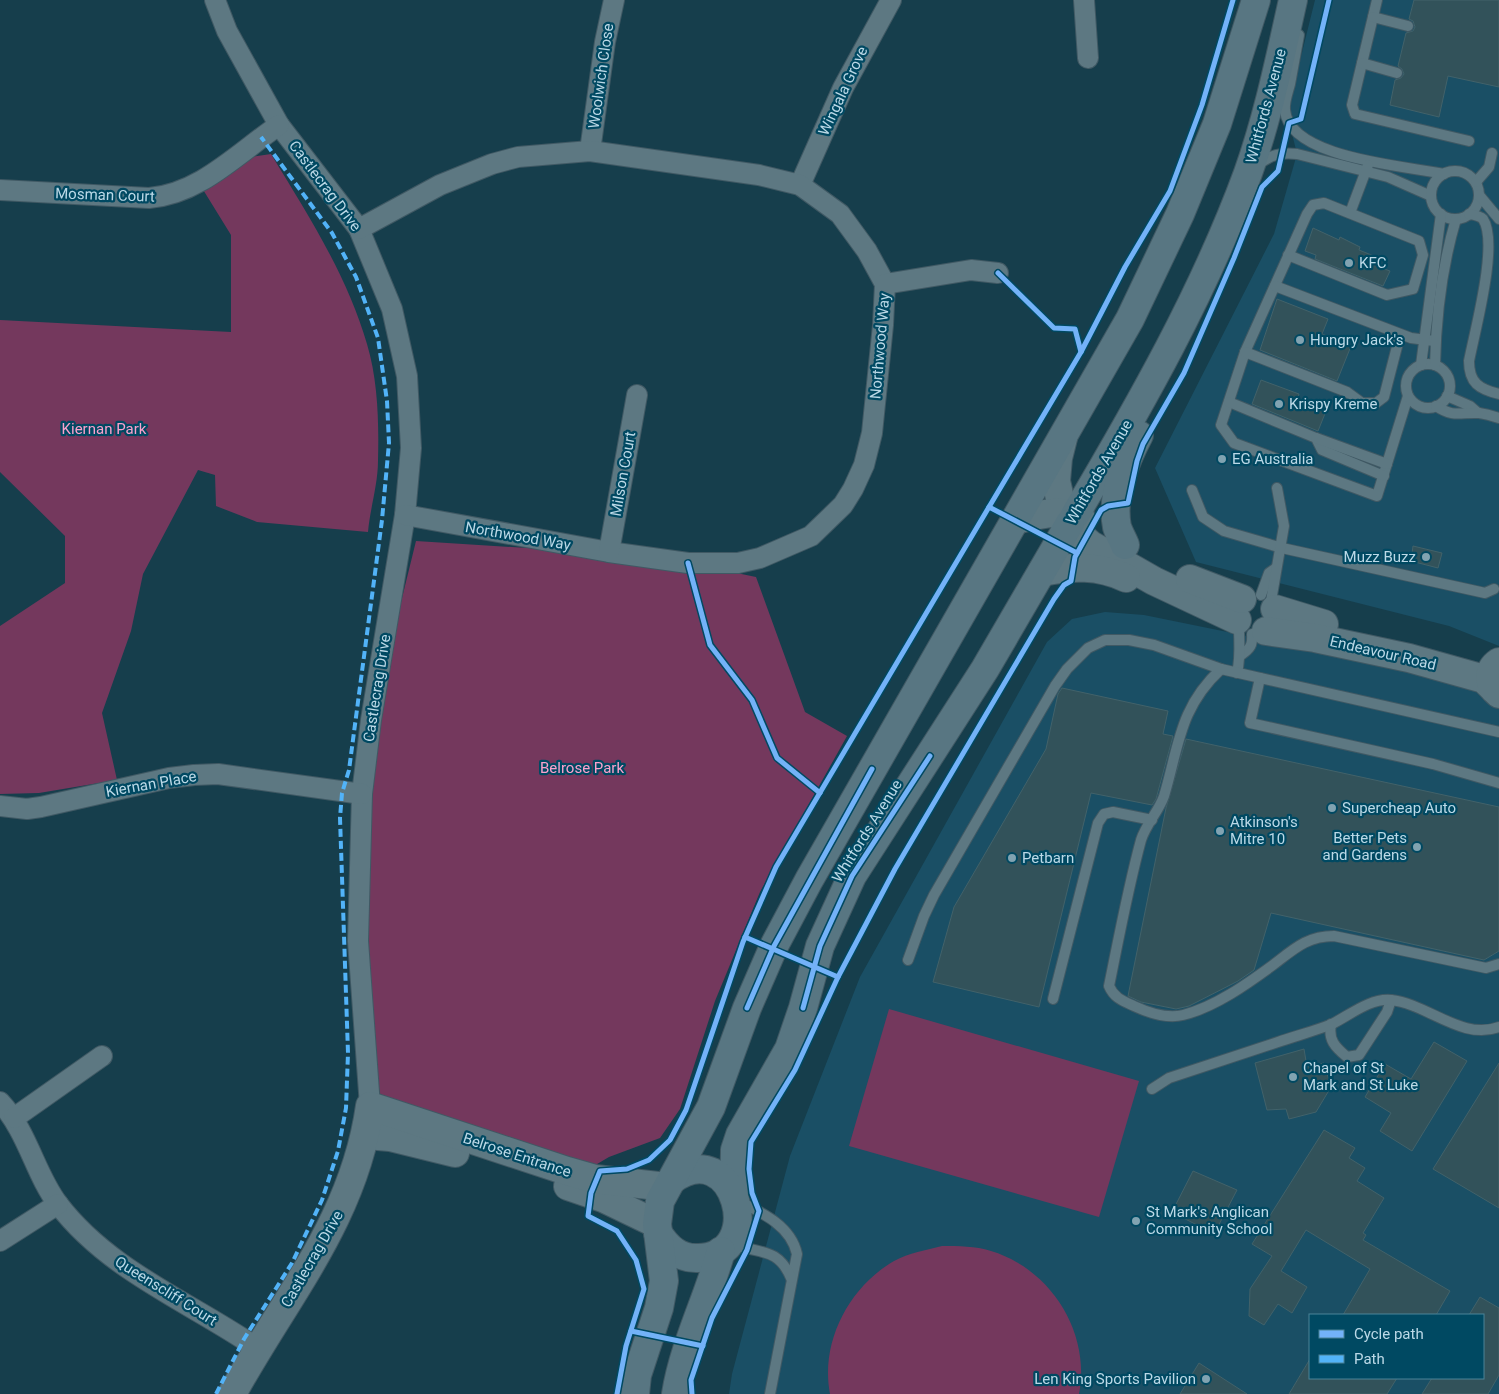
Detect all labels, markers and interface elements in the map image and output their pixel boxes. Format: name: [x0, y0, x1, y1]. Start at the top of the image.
street label: Woolwich Close: [585, 22, 617, 130]
street label: Wingala Grove: [815, 44, 871, 138]
street label: Whitfords Avenue: [1242, 47, 1290, 165]
street label: Castlecrag Drive: [285, 137, 365, 235]
street label: Mosman Court: [55, 184, 155, 206]
place label: KFC: [1359, 254, 1387, 272]
marker: KFC: [1343, 257, 1355, 269]
street label: Northwood Way: [866, 292, 894, 400]
place label: Hungry Jack's: [1310, 331, 1403, 349]
marker: Hungry Jack's: [1294, 334, 1306, 346]
place label: Krispy Kreme: [1289, 395, 1378, 413]
marker: Krispy Kreme: [1273, 398, 1285, 410]
street label: Whitfords Avenue: [1062, 416, 1136, 528]
park label: Kiernan Park: [62, 420, 147, 438]
street label: Milson Court: [607, 430, 639, 518]
place label: EG Australia: [1232, 450, 1314, 468]
marker: EG Australia: [1216, 453, 1228, 465]
street label: Northwood Way: [464, 518, 572, 554]
place label: Muzz Buzz: [1344, 548, 1416, 566]
marker: Muzz Buzz: [1420, 551, 1432, 563]
street label: Endeavour Road: [1328, 632, 1438, 674]
street label: Castlecrag Drive: [360, 633, 394, 743]
park label: Belrose Park: [540, 759, 624, 777]
street label: Kiernan Place: [104, 767, 198, 801]
street label: Whitfords Avenue: [828, 776, 906, 886]
place label: Supercheap Auto: [1342, 799, 1456, 817]
marker: Supercheap Auto: [1326, 802, 1338, 814]
place label: Atkinson's Mitre 10: [1230, 813, 1298, 848]
marker: Atkinson's Mitre 10: [1214, 825, 1226, 837]
place label: Better Pets and Gardens: [1323, 829, 1407, 864]
marker: Better Pets and Gardens: [1411, 841, 1423, 853]
place label: Petbarn: [1022, 849, 1074, 867]
marker: Petbarn: [1006, 852, 1018, 864]
place label: Chapel of St Mark and St Luke: [1303, 1059, 1418, 1094]
marker: Chapel of St Mark and St Luke: [1287, 1071, 1299, 1083]
street label: Belrose Entrance: [461, 1129, 573, 1181]
place label: St Mark's Anglican Community School: [1146, 1203, 1272, 1238]
street label: Castlecrag Drive: [277, 1207, 347, 1311]
marker: St Mark's Anglican Community School: [1130, 1215, 1142, 1227]
street label: Queenscliff Court: [112, 1252, 220, 1330]
legend: [1309, 1314, 1484, 1379]
text: Cycle path: [1354, 1325, 1424, 1343]
text: Path: [1354, 1350, 1385, 1368]
place label: Len King Sports Pavilion: [1034, 1370, 1196, 1388]
marker: Len King Sports Pavilion: [1200, 1373, 1212, 1385]

